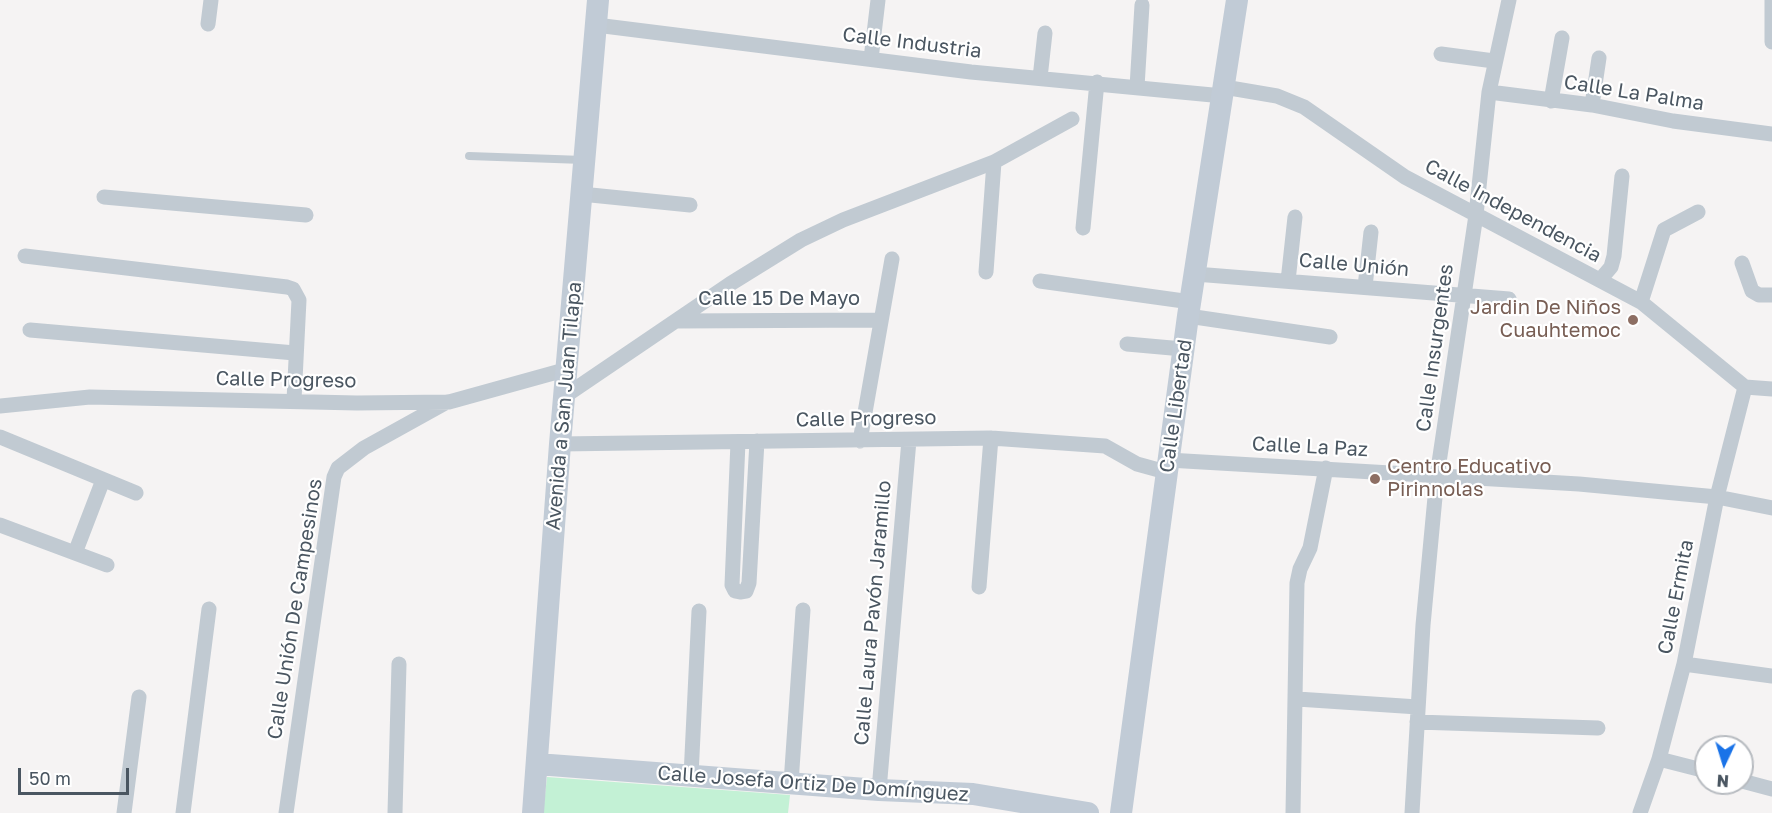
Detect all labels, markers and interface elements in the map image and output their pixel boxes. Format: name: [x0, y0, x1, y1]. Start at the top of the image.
street label: Calle Industria: [841, 23, 983, 63]
street label: Calle La Palma: [1562, 70, 1706, 116]
street label: Calle Independencia: [1421, 154, 1605, 268]
street label: Calle Unión: [1298, 248, 1410, 282]
street label: Calle Insurgentes: [1411, 263, 1459, 433]
street label: Avenida a San Juan Tilapa: [541, 281, 587, 531]
street label: Calle 15 De Mayo: [698, 287, 860, 311]
place label: Jardin De Niños Cuauhtemoc: [1470, 296, 1621, 343]
marker: Jardin De Niños Cuauhtemoc: [1626, 313, 1640, 327]
street label: Calle Libertad: [1155, 338, 1197, 474]
street label: Calle Progreso: [215, 367, 357, 393]
street label: Calle Progreso: [795, 406, 937, 432]
street label: Calle La Paz: [1251, 432, 1369, 462]
place label: Centro Educativo Pirinnolas: [1387, 455, 1551, 502]
marker: Centro Educativo Pirinnolas: [1368, 472, 1382, 486]
street label: Calle Unión De Campesinos: [263, 477, 327, 741]
street label: Calle Laura Pavón Jaramillo: [849, 480, 897, 746]
street label: Calle Ermita: [1653, 538, 1699, 656]
north arrow: [1694, 735, 1754, 795]
scale bar: [21, 756, 132, 794]
street label: Calle Josefa Ortiz De Domínguez: [656, 761, 970, 807]
text: 50 m: [29, 767, 71, 789]
text: N: [1716, 771, 1730, 791]

